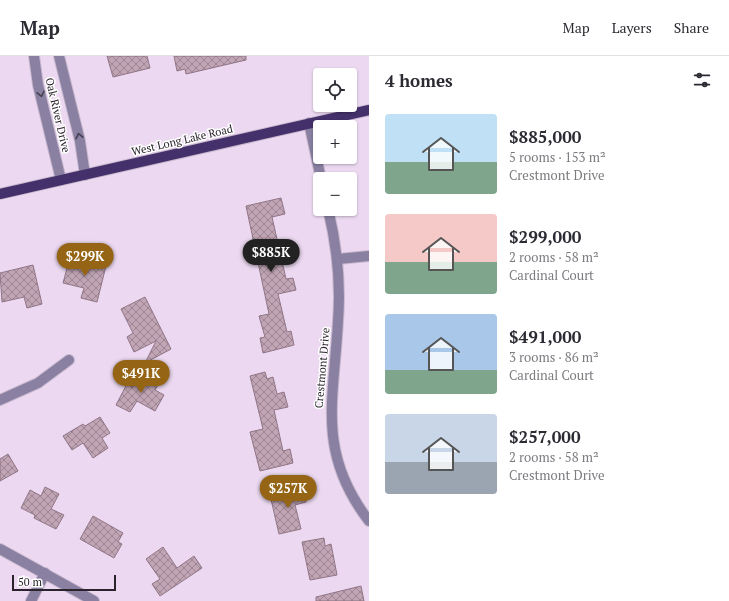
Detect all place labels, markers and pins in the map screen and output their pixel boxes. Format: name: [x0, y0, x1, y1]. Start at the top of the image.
pin: $885K: [243, 239, 299, 273]
pin: $299K: [57, 243, 113, 277]
pin: $491K: [113, 360, 169, 394]
pin: $257K: [260, 475, 316, 509]

